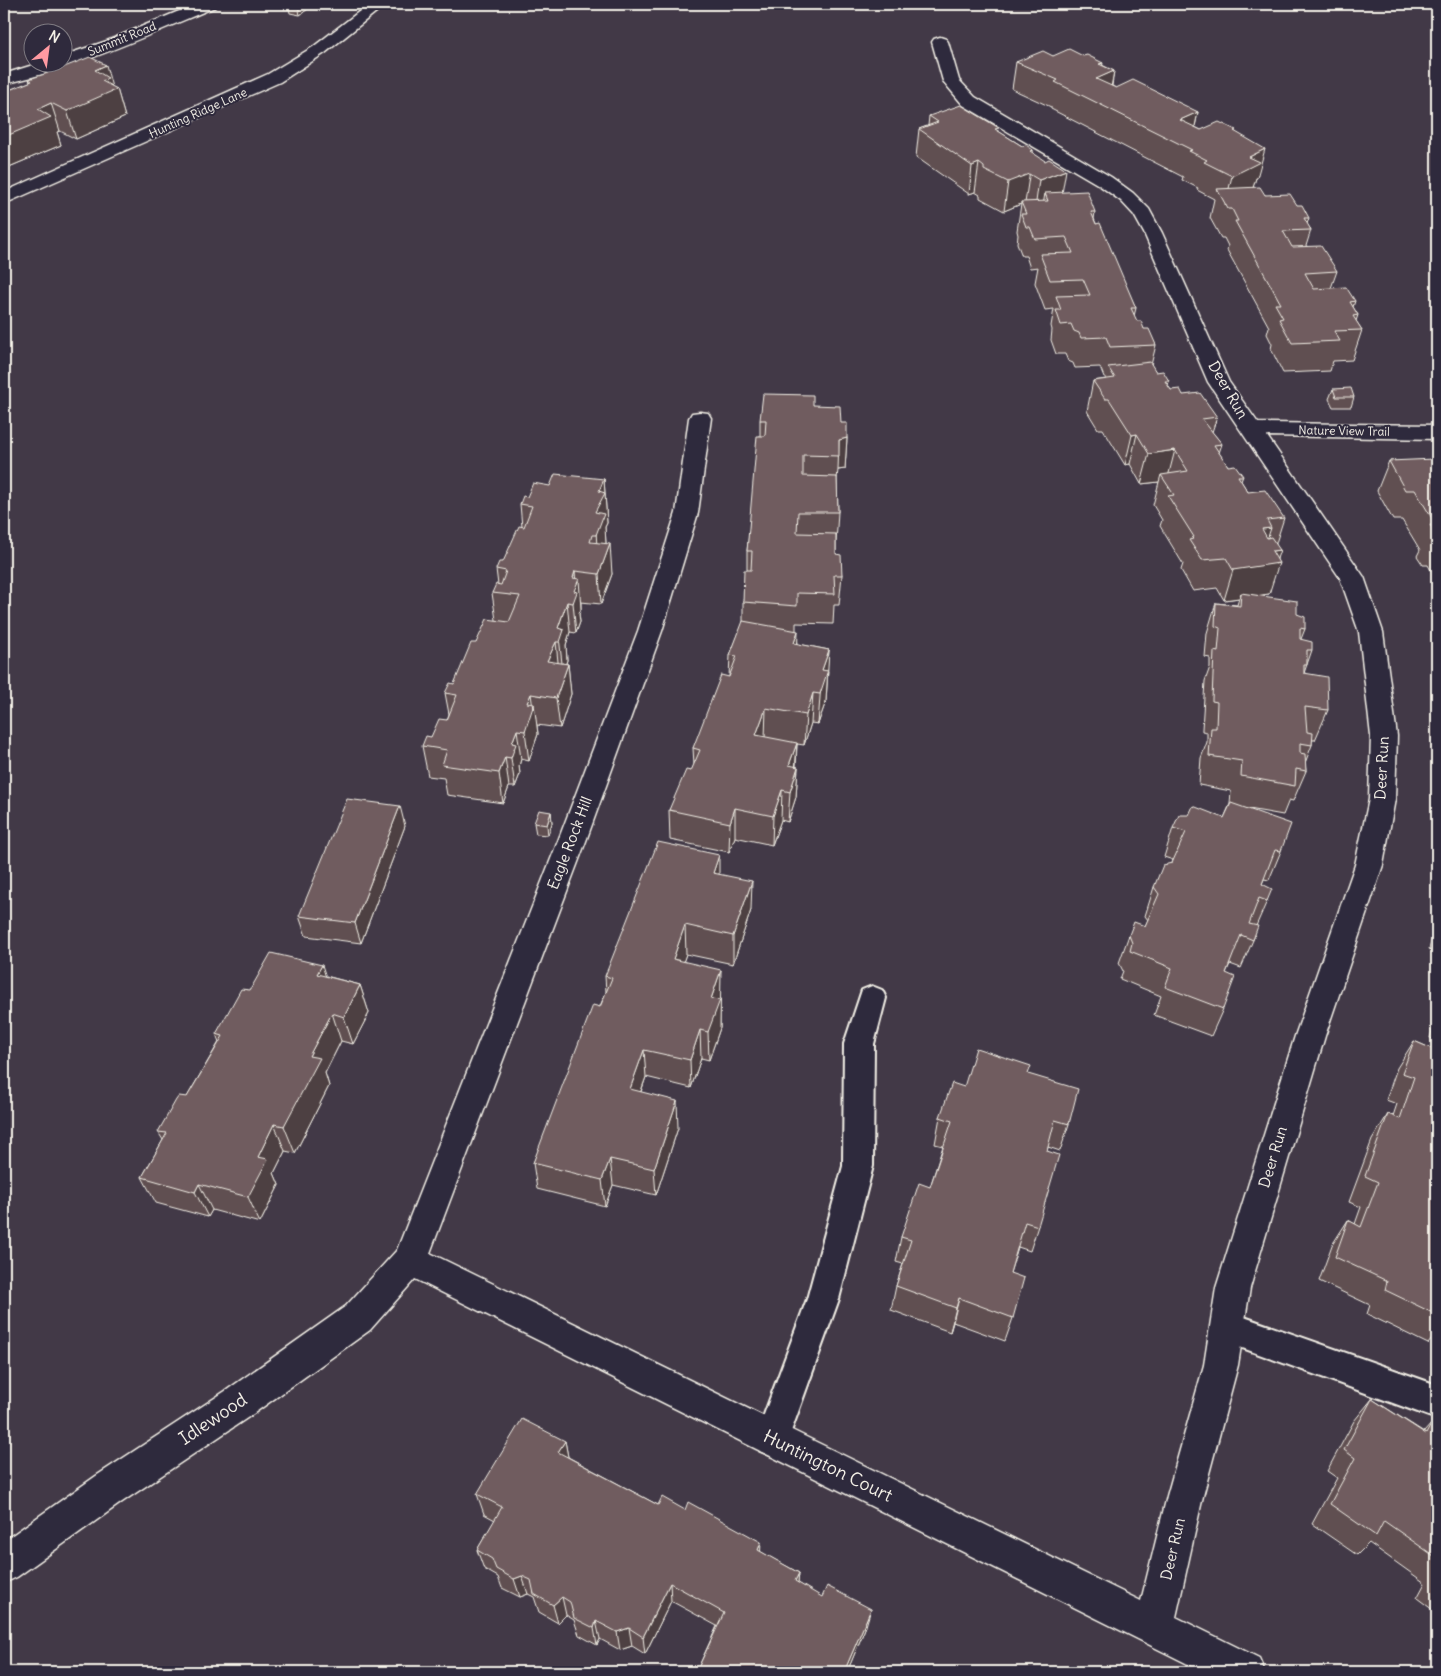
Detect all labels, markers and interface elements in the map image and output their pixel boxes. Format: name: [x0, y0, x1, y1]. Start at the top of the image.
street label: Summit Road: [85, 18, 158, 59]
north arrow: [22, 22, 72, 72]
text: N: [46, 26, 63, 47]
street label: Hunting Ridge Lane: [146, 84, 249, 141]
street label: Deer Run: [1204, 358, 1253, 422]
street label: Nature View Trail: [1298, 422, 1390, 439]
street label: Deer Run: [1370, 736, 1393, 800]
street label: Eagle Rock Hill: [543, 794, 596, 892]
street label: Deer Run: [1254, 1123, 1291, 1190]
street label: Idlewood: [174, 1387, 251, 1450]
street label: Huntington Court: [760, 1424, 897, 1507]
street label: Deer Run: [1156, 1516, 1189, 1582]

